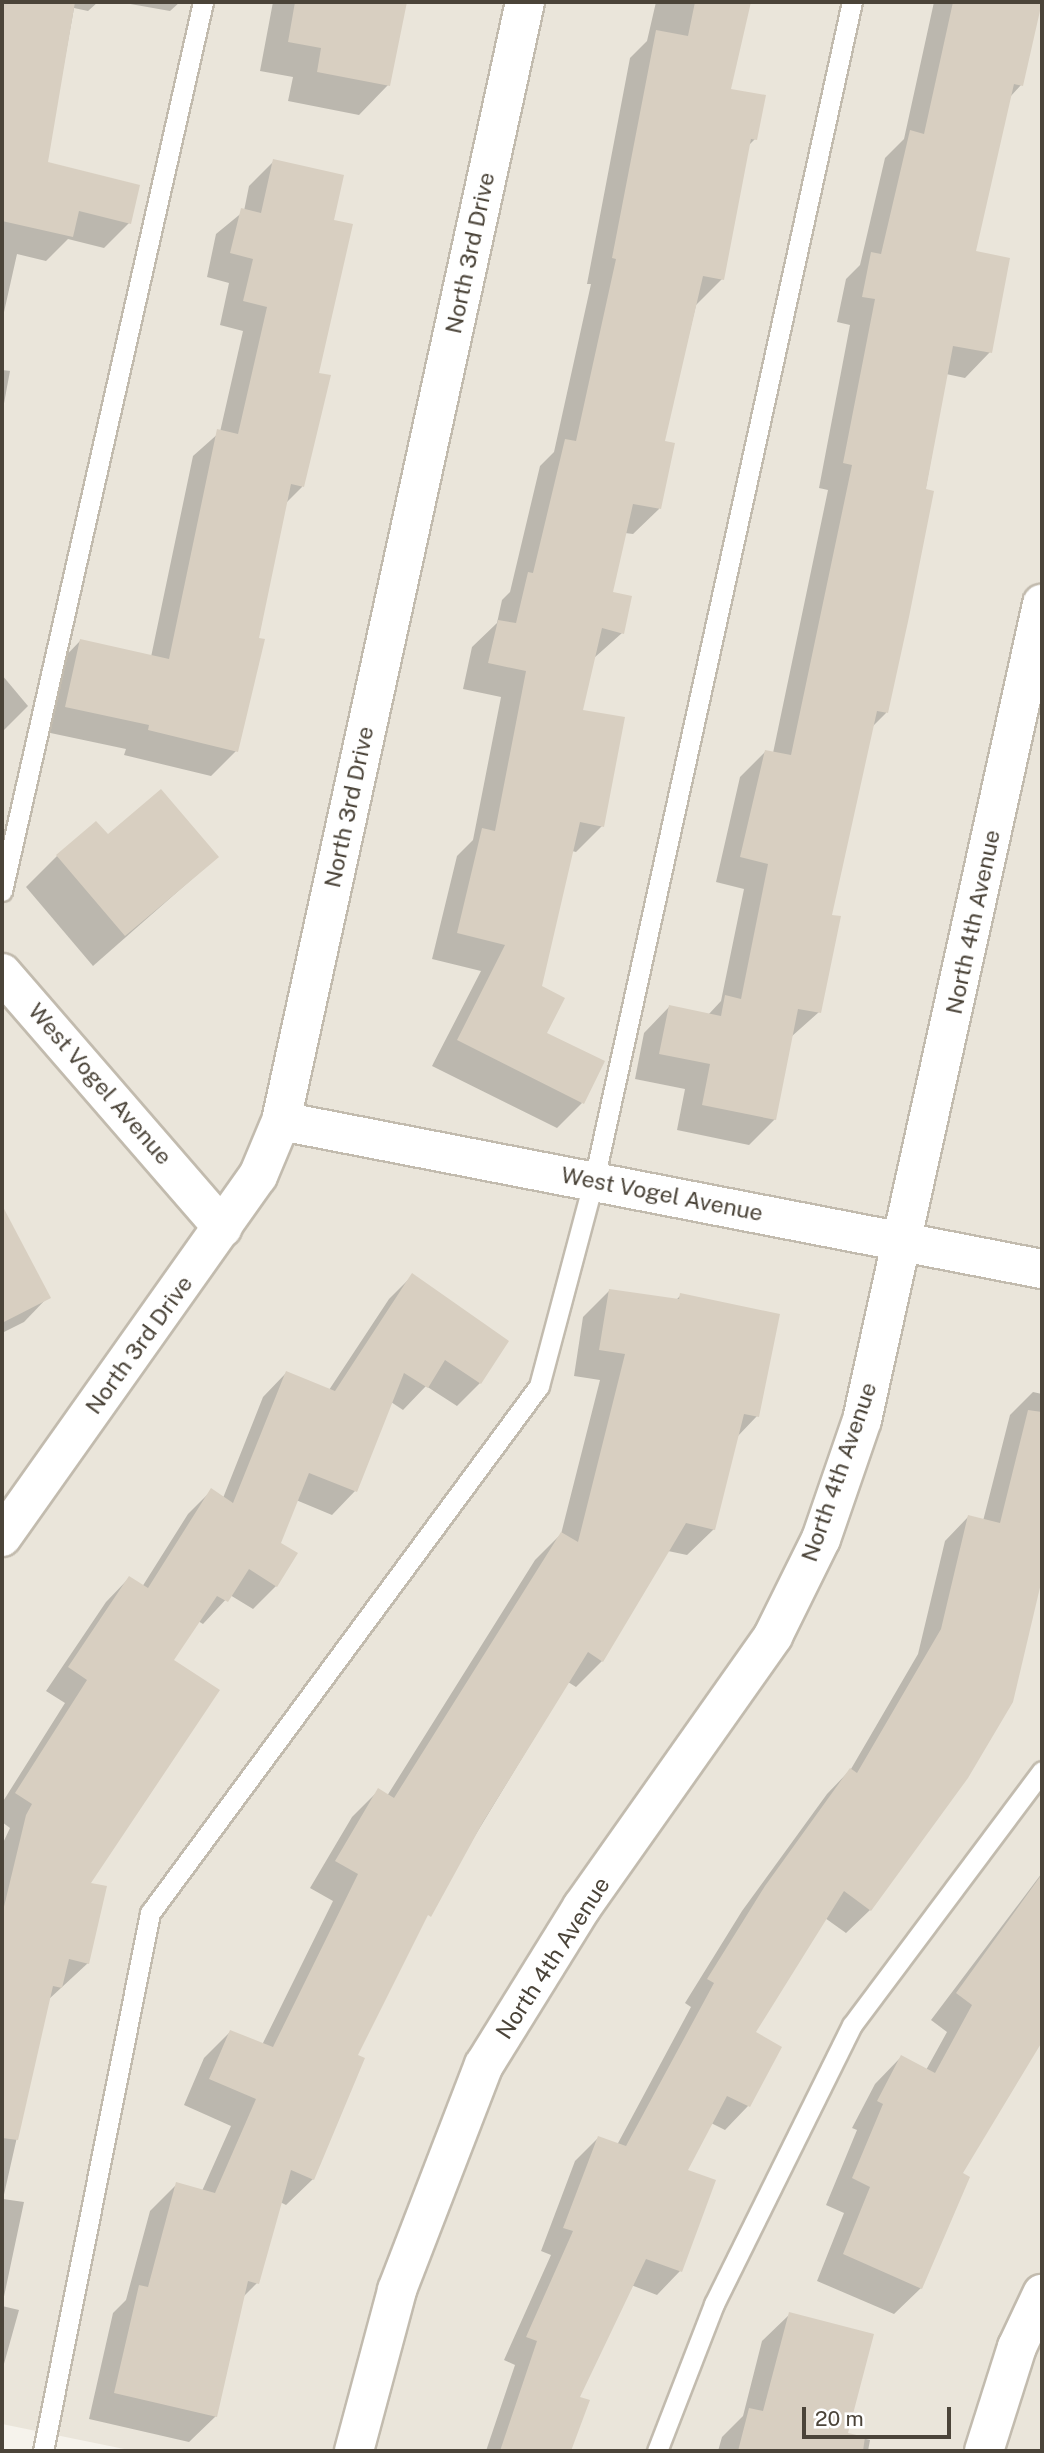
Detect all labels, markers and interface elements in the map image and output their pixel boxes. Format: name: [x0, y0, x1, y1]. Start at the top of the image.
street label: North 3rd Drive: [439, 170, 501, 336]
street label: North 3rd Drive: [318, 724, 380, 890]
street label: North 4th Avenue: [940, 827, 1006, 1017]
street label: West Vogel Avenue: [22, 997, 178, 1171]
street label: West Vogel Avenue: [558, 1161, 766, 1227]
street label: North 3rd Drive: [80, 1270, 198, 1420]
street label: North 4th Avenue: [795, 1379, 883, 1565]
street label: North 4th Avenue: [490, 1872, 616, 2044]
scale bar: [806, 2394, 955, 2438]
text: 20 m: [815, 2406, 864, 2431]

